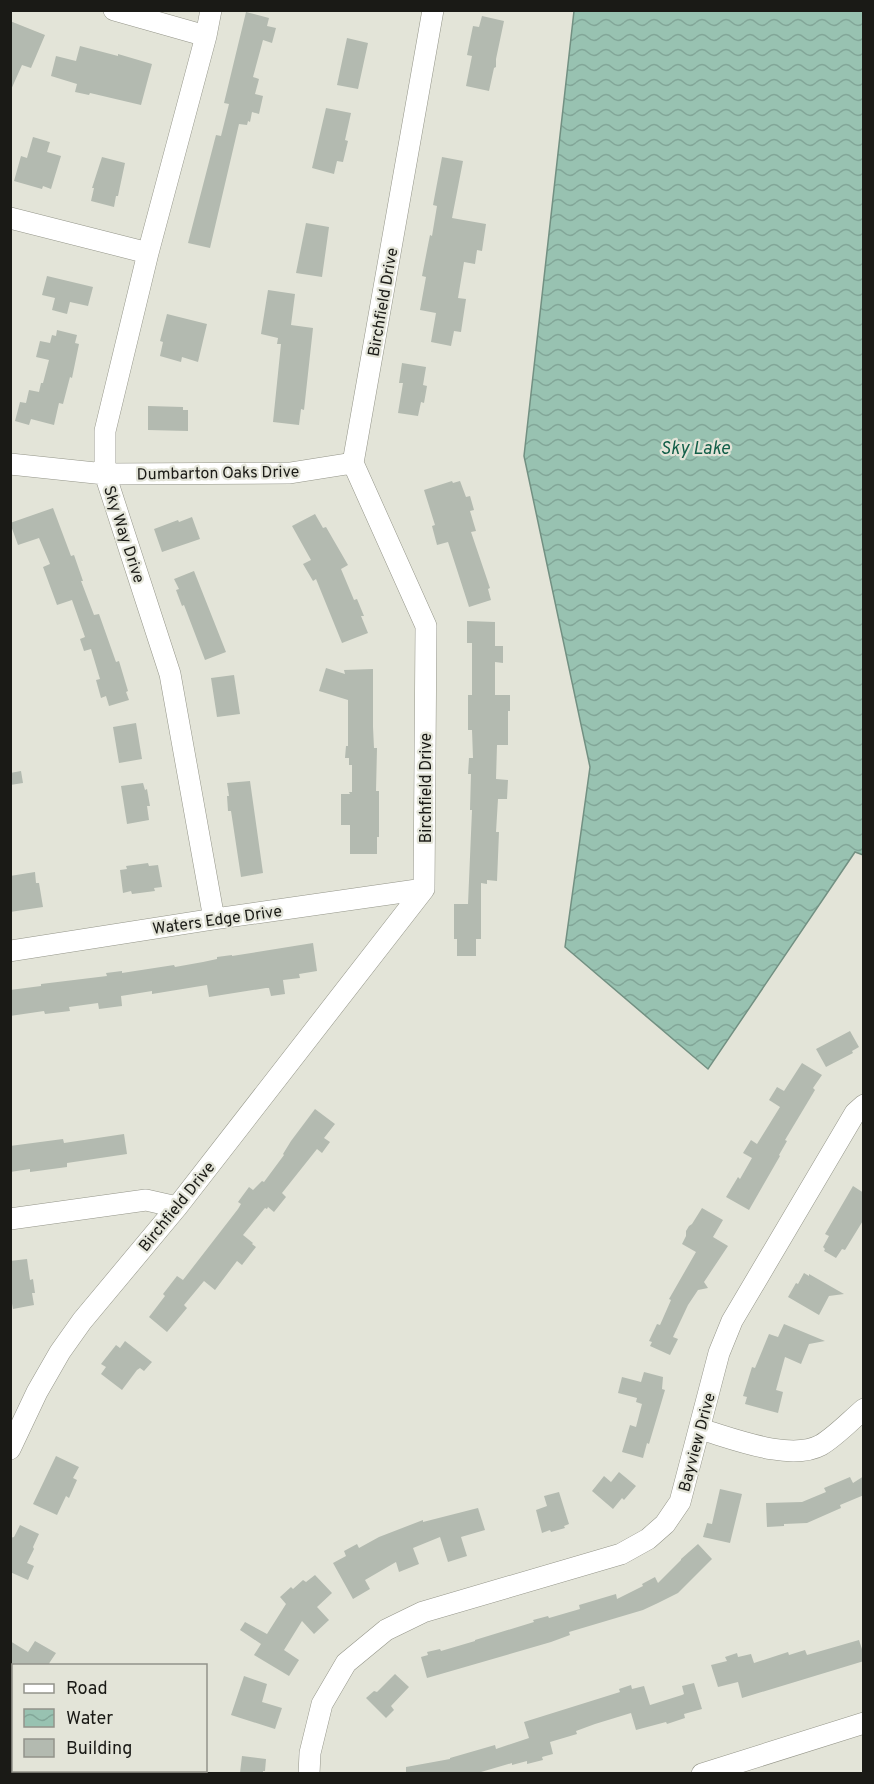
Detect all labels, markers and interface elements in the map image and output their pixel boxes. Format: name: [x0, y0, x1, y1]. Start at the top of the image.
street label: Birchfield Drive: [365, 246, 403, 358]
water label: Sky Lake: [660, 438, 730, 461]
street label: Dumbarton Oaks Drive: [137, 463, 299, 485]
street label: Sky Way Drive: [98, 483, 148, 586]
street label: Birchfield Drive: [417, 733, 437, 843]
street label: Waters Edge Drive: [151, 902, 283, 940]
street label: Birchfield Drive: [135, 1158, 220, 1256]
street label: Bayview Drive: [675, 1391, 721, 1494]
legend: [12, 1664, 207, 1772]
text: Road: [66, 1678, 108, 1701]
text: Water: [66, 1708, 113, 1731]
text: Building: [66, 1738, 132, 1761]

